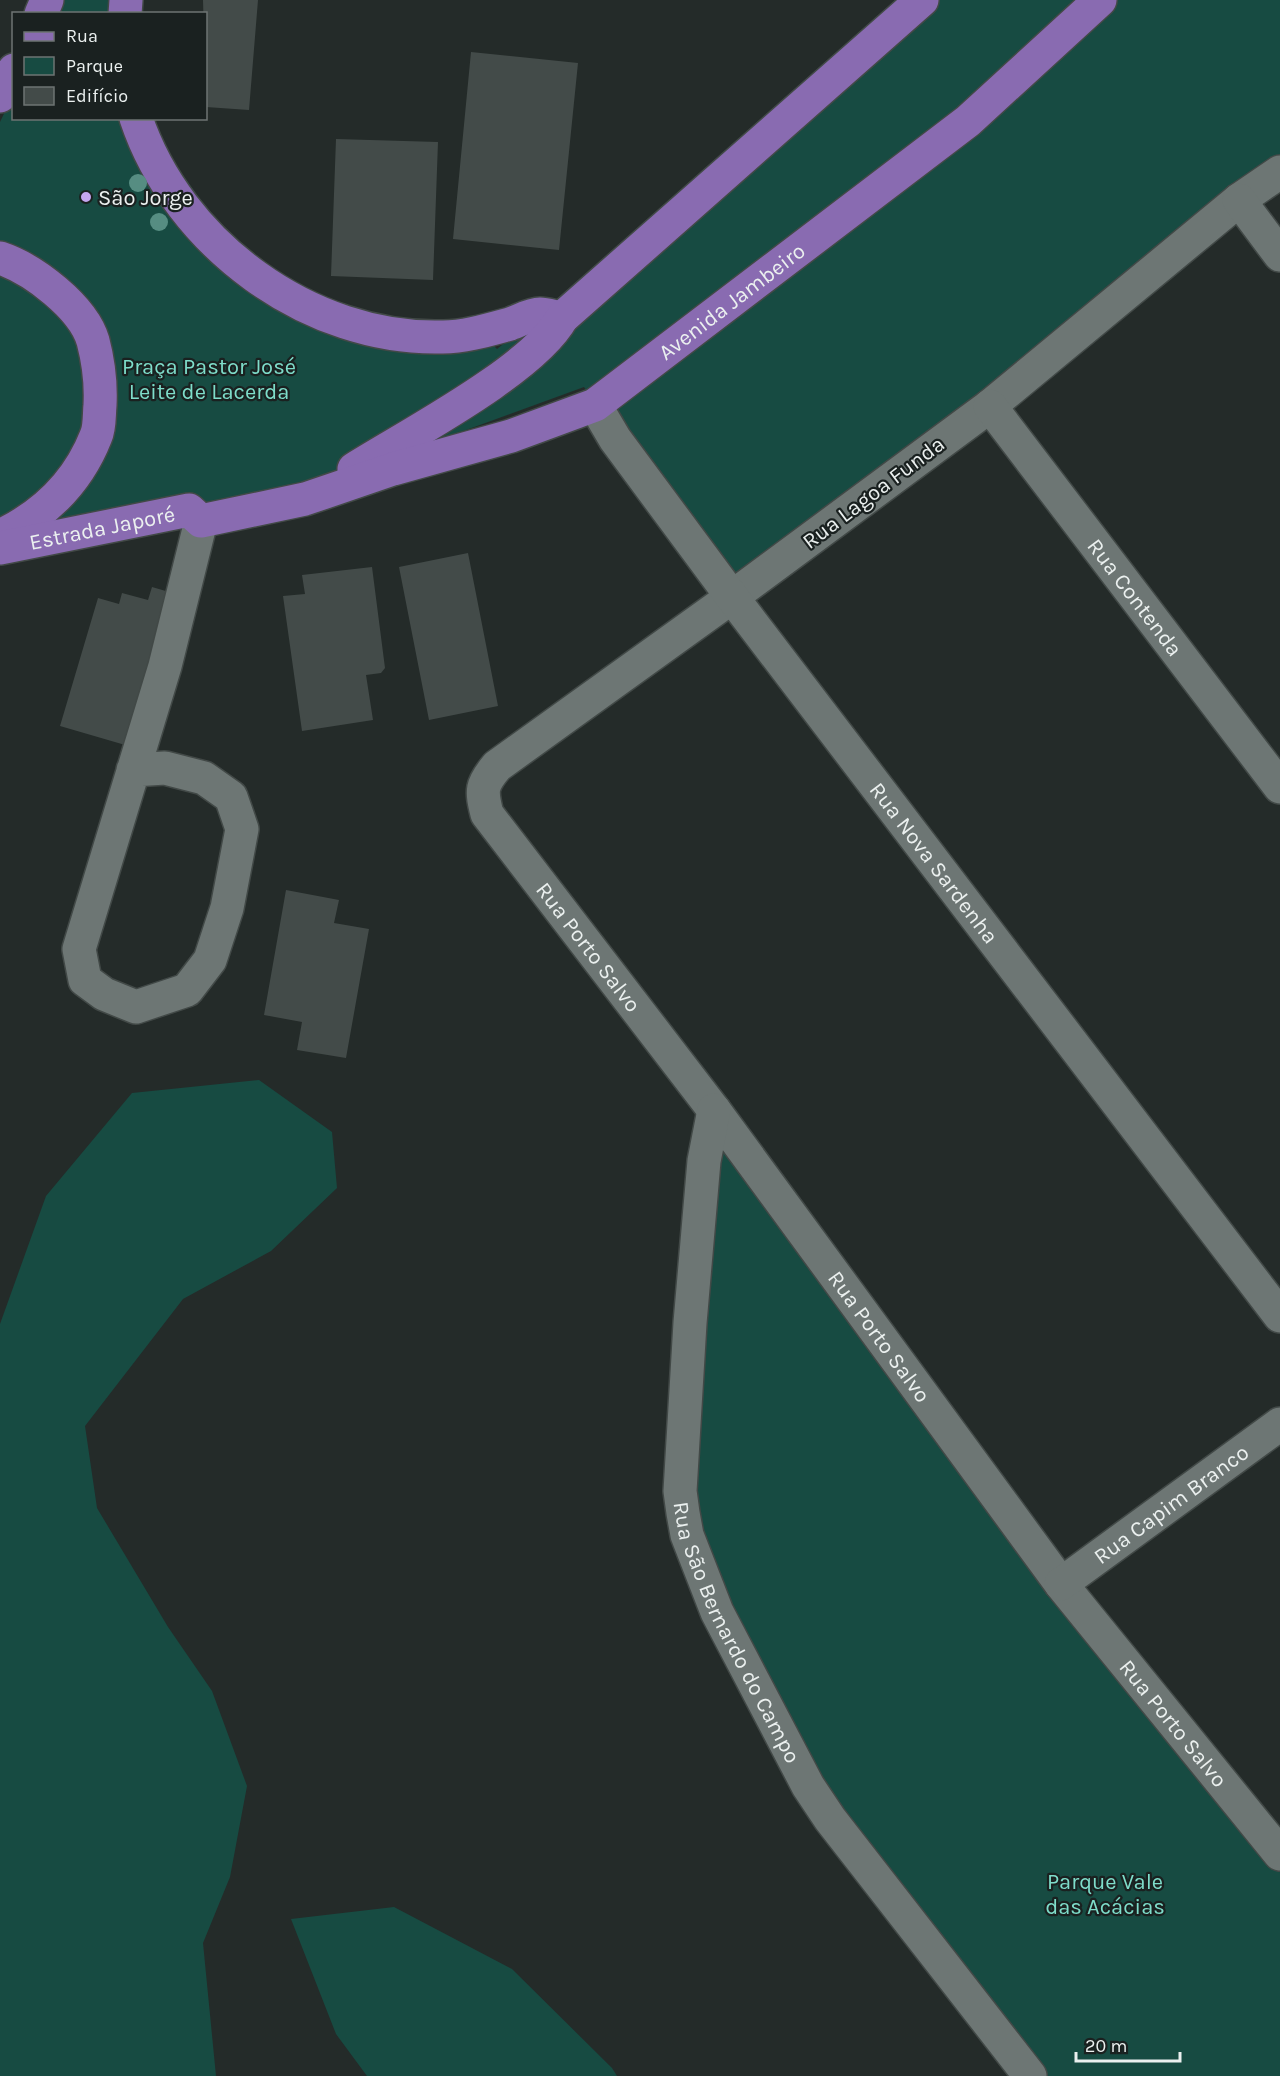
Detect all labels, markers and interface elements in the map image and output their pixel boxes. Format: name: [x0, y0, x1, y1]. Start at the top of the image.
legend: [12, 12, 207, 120]
text: Rua: [66, 25, 98, 47]
text: Parque: [66, 55, 123, 77]
text: Edifício: [66, 85, 128, 107]
place label: São Jorge: [98, 185, 193, 211]
marker: São Jorge: [79, 190, 93, 204]
street label: Avenida Jambeiro: [654, 238, 811, 366]
park label: Praça Pastor José Leite de Lacerda: [122, 354, 296, 405]
street label: Rua Lagoa Funda: [797, 431, 950, 555]
street label: Estrada Japoré: [27, 501, 177, 556]
street label: Rua Contenda: [1082, 534, 1188, 662]
street label: Rua Nova Sardenha: [864, 777, 1003, 949]
street label: Rua Porto Salvo: [530, 877, 646, 1017]
street label: Rua Porto Salvo: [822, 1266, 936, 1408]
street label: Rua Capim Branco: [1089, 1439, 1254, 1570]
street label: Rua São Bernardo do Campo: [668, 1500, 806, 1768]
street label: Rua Porto Salvo: [1114, 1655, 1232, 1793]
park label: Parque Vale das Acácias: [1045, 1869, 1165, 1920]
scale bar: [1076, 2025, 1180, 2063]
text: 20 m: [1085, 2035, 1127, 2057]

